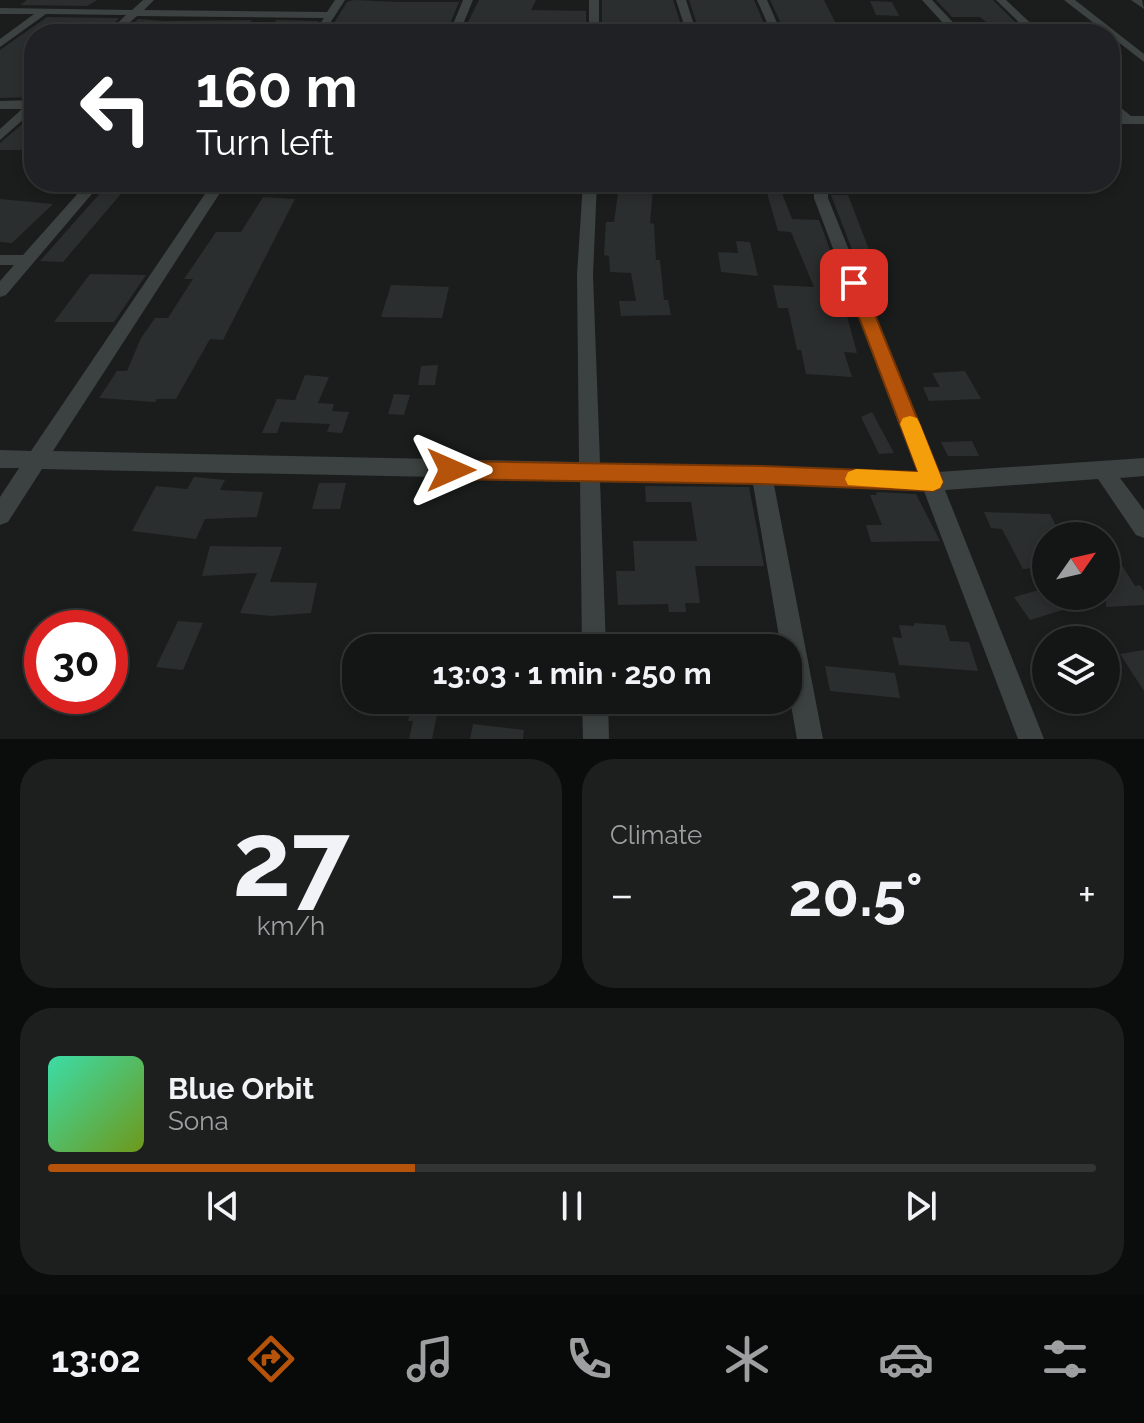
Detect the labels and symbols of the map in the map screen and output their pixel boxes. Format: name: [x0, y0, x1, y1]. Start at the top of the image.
pin: [820, 249, 888, 317]
position arrow: [409, 428, 493, 512]
north arrow: [1032, 522, 1120, 610]
speed limit sign: 30: [24, 610, 128, 714]

